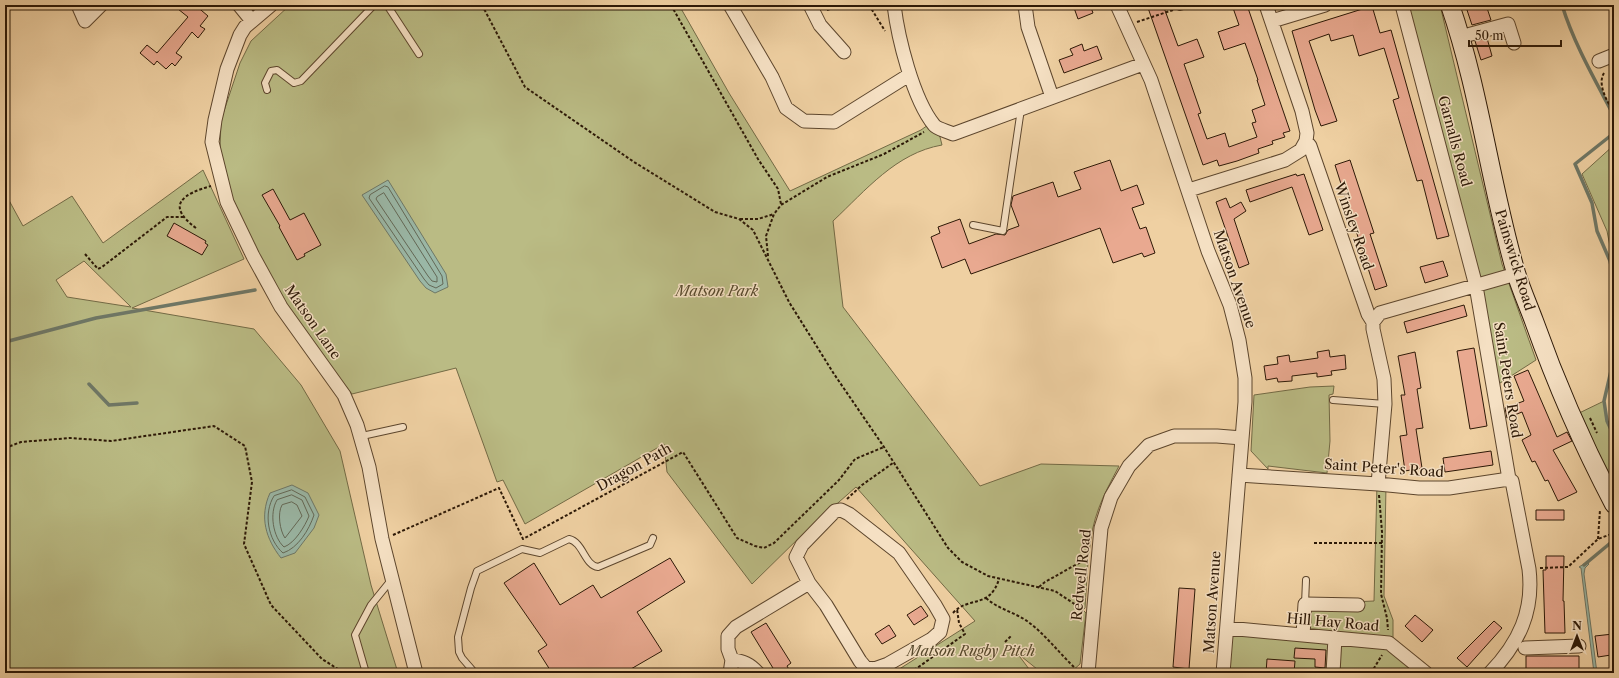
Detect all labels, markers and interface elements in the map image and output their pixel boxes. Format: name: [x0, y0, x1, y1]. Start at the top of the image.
scale bar: [1469, 22, 1561, 48]
text: 50 m: [1475, 28, 1504, 43]
street label: Garnalls Road: [1434, 94, 1476, 189]
street label: Winsley Road: [1330, 179, 1378, 273]
street label: Painswick Road: [1491, 207, 1539, 313]
street label: Matson Avenue: [1210, 228, 1260, 331]
street label: Matson Lane: [281, 281, 345, 363]
park label: Matson Park: [674, 282, 759, 300]
street label: Saint Peters Road: [1490, 321, 1526, 440]
street label: Dragon Path: [593, 439, 675, 495]
street label: Saint Peter's Road: [1323, 455, 1445, 481]
street label: Redwell Road: [1067, 528, 1095, 622]
street label: Matson Avenue: [1199, 550, 1225, 654]
street label: Hill Hay Road: [1286, 609, 1381, 635]
north arrow: [1557, 616, 1597, 656]
text: N: [1572, 619, 1582, 633]
park label: Matson Rugby Pitch: [905, 642, 1035, 660]

